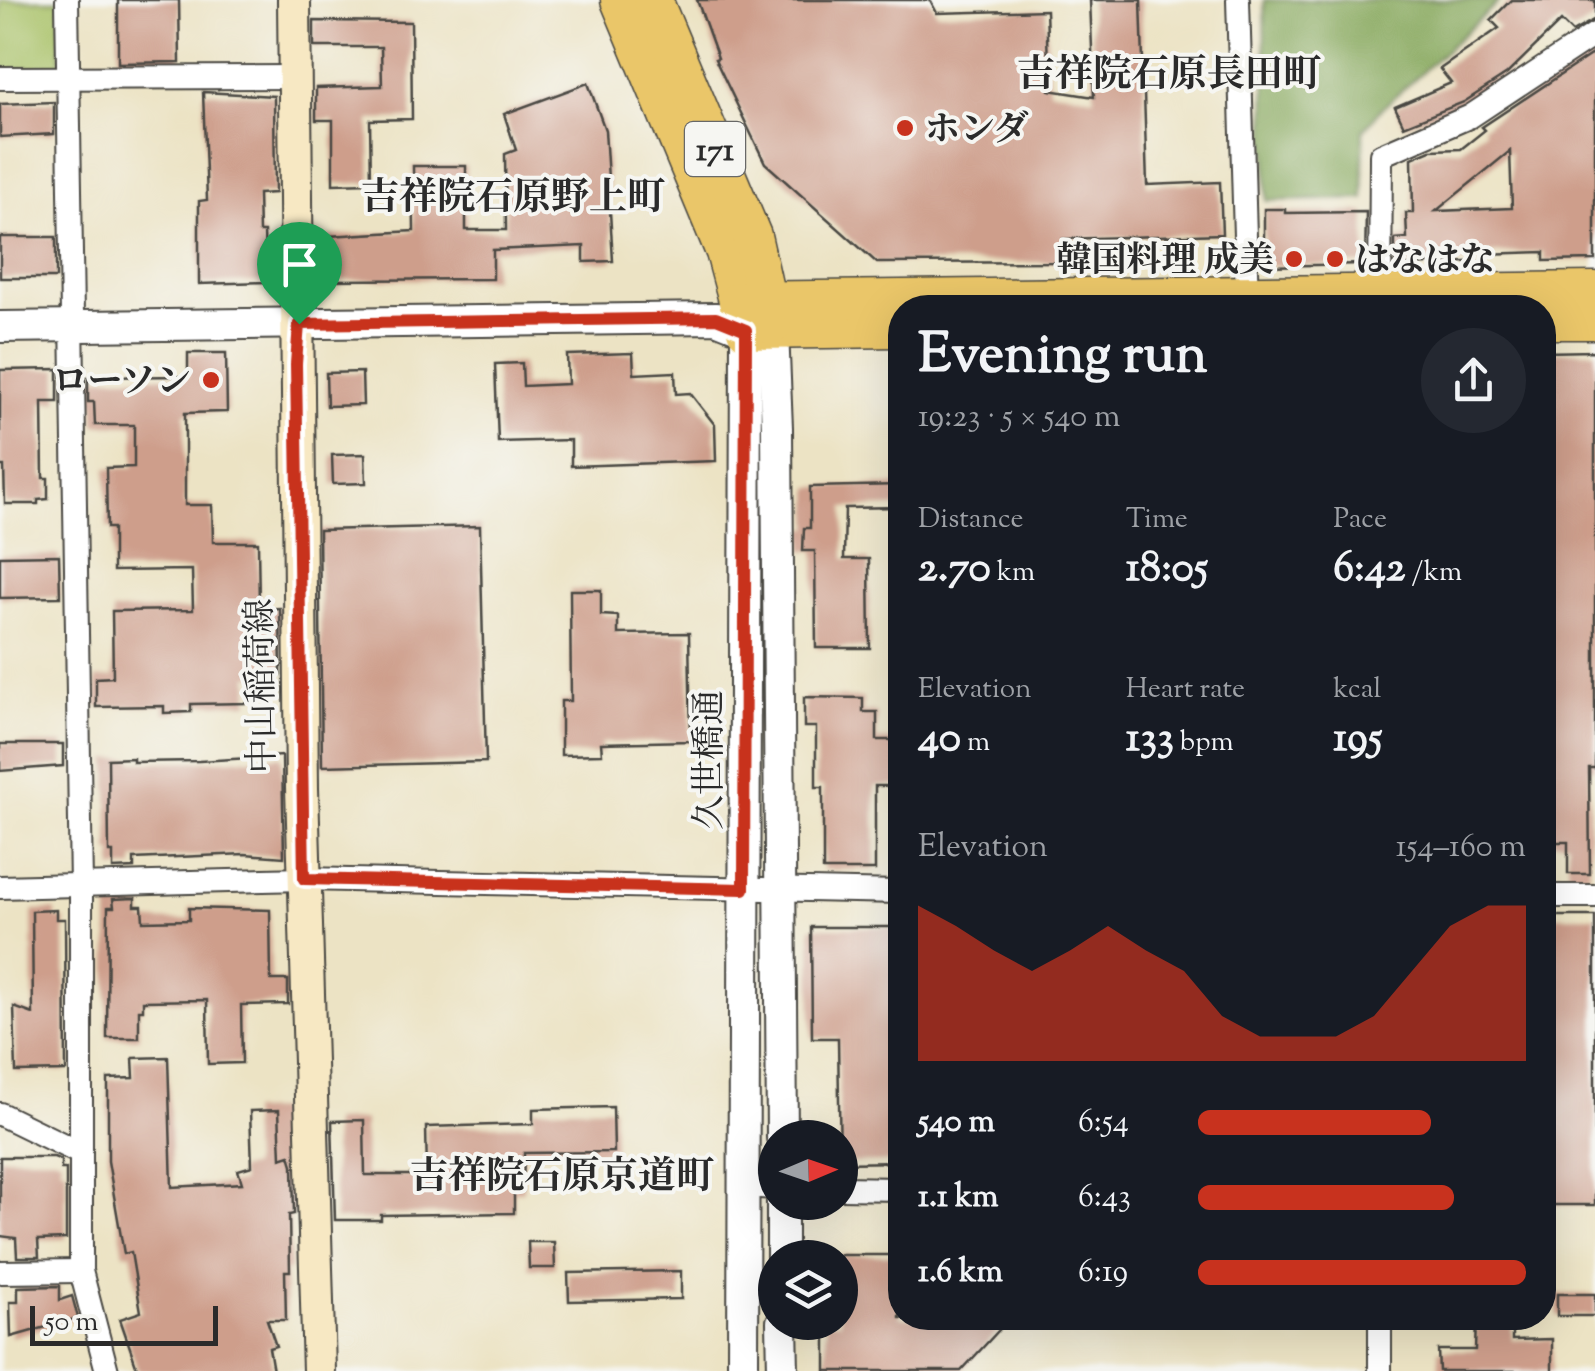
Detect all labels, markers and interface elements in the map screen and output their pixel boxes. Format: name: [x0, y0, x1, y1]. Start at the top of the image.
district label: 吉祥院石原長田町: [1017, 50, 1321, 104]
place label: ホンダ: [925, 106, 1029, 157]
marker: ホンダ: [894, 117, 916, 139]
road number: 171: [685, 122, 745, 176]
district label: 吉祥院石原野上町: [361, 173, 665, 227]
pin: [257, 222, 342, 325]
icon: arrive: [272, 237, 327, 292]
place label: 韓国料理 成美: [1057, 237, 1274, 288]
place label: はなはな: [1355, 237, 1495, 288]
marker: 韓国料理 成美: [1283, 248, 1305, 270]
marker: はなはな: [1324, 248, 1346, 270]
text: Evening run: [918, 318, 1207, 397]
button: share: [1421, 328, 1526, 433]
place label: ローソン: [52, 358, 191, 409]
marker: ローソン: [200, 369, 222, 391]
text: 19:23 · 5 × 540 m: [918, 395, 1120, 441]
text: Distance: [918, 500, 1024, 540]
text: Time: [1126, 500, 1188, 540]
text: Pace: [1333, 500, 1387, 540]
text: 2.70: [918, 540, 991, 600]
text: 18:05: [1126, 540, 1208, 600]
text: 6:42: [1333, 540, 1406, 600]
text: km: [991, 553, 1035, 593]
text: /km: [1406, 553, 1462, 593]
street label: 中山稲荷線: [236, 598, 291, 774]
text: Elevation: [918, 670, 1032, 710]
text: Heart rate: [1126, 670, 1245, 710]
text: kcal: [1333, 670, 1381, 710]
street label: 久世橋通: [686, 690, 737, 830]
text: 40: [918, 710, 961, 770]
text: 133: [1126, 710, 1174, 770]
text: 195: [1333, 710, 1382, 770]
text: m: [961, 723, 990, 763]
text: bpm: [1174, 723, 1234, 763]
text: Elevation: [918, 825, 1048, 871]
text: 154–160 m: [1396, 825, 1526, 871]
text: 540 m: [918, 1100, 995, 1146]
text: 6:54: [1078, 1100, 1129, 1146]
north arrow: [758, 1120, 858, 1220]
map controls: [758, 1120, 858, 1340]
district label: 吉祥院石原京道町: [410, 1152, 714, 1206]
text: 1.1 km: [918, 1175, 999, 1221]
text: 6:43: [1078, 1175, 1131, 1221]
button: layers: [758, 1240, 858, 1340]
text: 1.6 km: [918, 1250, 1003, 1296]
text: 6:19: [1078, 1250, 1128, 1296]
scale bar: [30, 1301, 218, 1346]
text: 50 m: [45, 1303, 99, 1343]

